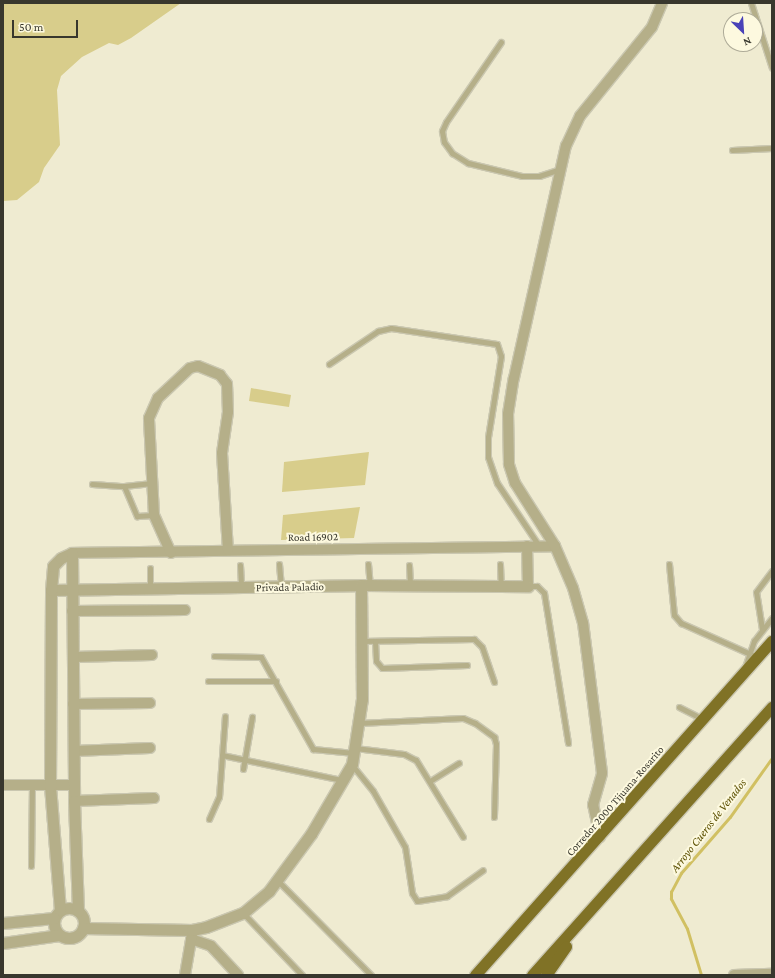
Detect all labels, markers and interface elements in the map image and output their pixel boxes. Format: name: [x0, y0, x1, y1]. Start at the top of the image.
scale bar: [14, 12, 80, 38]
north arrow: [723, 12, 763, 52]
text: 50 m: [19, 20, 43, 34]
text: N: [742, 35, 754, 49]
street label: Road 16902: [288, 530, 338, 544]
street label: Privada Paladio: [256, 580, 324, 594]
street label: Corredor 2000 Tijuana-Rosarito: [564, 743, 666, 859]
water label: Arroyo Cueros de Venados: [668, 776, 750, 876]

